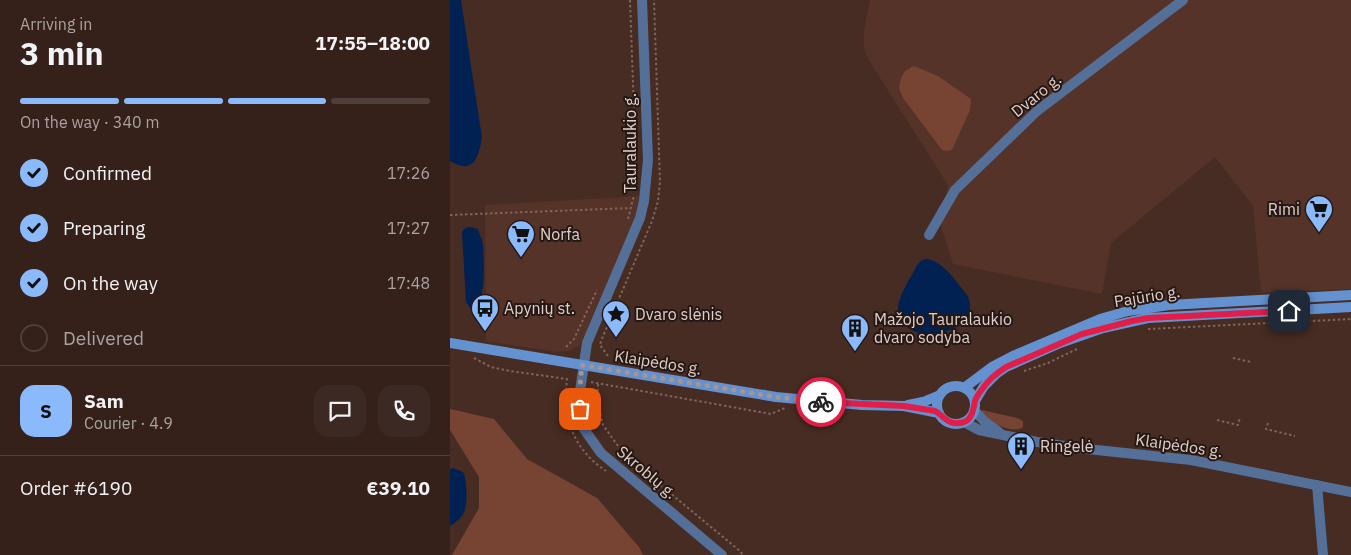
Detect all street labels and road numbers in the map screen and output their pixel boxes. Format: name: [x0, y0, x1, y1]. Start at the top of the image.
street label: Dvaro g.: [1007, 69, 1065, 121]
street label: Tauralaukio g.: [620, 93, 640, 193]
street label: Pajūrio g.: [1112, 281, 1182, 311]
street label: Klaipėdos g.: [613, 345, 703, 379]
street label: Klaipėdos g.: [1134, 429, 1224, 461]
street label: Skroblų g.: [613, 441, 681, 503]

